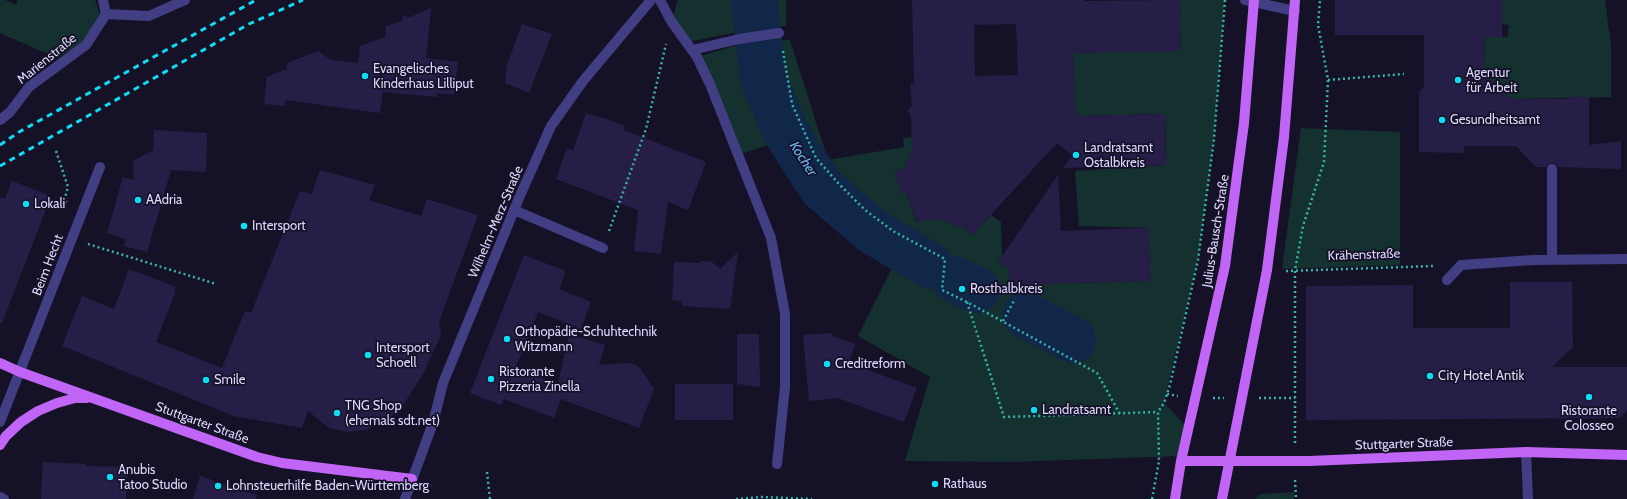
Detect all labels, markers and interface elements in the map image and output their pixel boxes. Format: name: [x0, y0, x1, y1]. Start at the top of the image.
street label: Marienstraße: [14, 30, 80, 88]
place label: Evangelisches Kinderhaus Lilliput: [373, 61, 474, 92]
place label: Agentur für Arbeit: [1466, 65, 1517, 96]
marker: Evangelisches Kinderhaus Lilliput: [360, 71, 370, 81]
marker: Agentur für Arbeit: [1453, 75, 1463, 85]
place label: Gesundheitsamt: [1450, 112, 1540, 128]
marker: Gesundheitsamt: [1437, 115, 1447, 125]
water label: Kocher: [786, 138, 820, 180]
place label: Landratsamt Ostalbkreis: [1084, 140, 1153, 171]
marker: Landratsamt Ostalbkreis: [1071, 150, 1081, 160]
street label: Wilhelm-Merz-Straße: [465, 164, 527, 280]
street label: Julius-Bausch-Straße: [1199, 173, 1233, 289]
place label: AAdria: [146, 192, 182, 208]
marker: AAdria: [133, 195, 143, 205]
place label: Lokali: [34, 196, 65, 212]
marker: Lokali: [21, 199, 31, 209]
place label: Intersport: [252, 218, 306, 234]
marker: Intersport: [239, 221, 249, 231]
street label: Beim Hecht: [29, 232, 67, 298]
street label: Krähenstraße: [1327, 246, 1401, 264]
place label: Rosthalbkreis: [970, 281, 1043, 297]
marker: Rosthalbkreis: [957, 284, 967, 294]
place label: Orthopädie-Schuhtechnik Witzmann: [515, 324, 657, 355]
marker: Orthopädie-Schuhtechnik Witzmann: [502, 334, 512, 344]
place label: Intersport Schoell: [376, 340, 430, 371]
marker: Intersport Schoell: [363, 350, 373, 360]
place label: Creditreform: [835, 356, 905, 372]
marker: Creditreform: [822, 359, 832, 369]
place label: Ristorante Pizzeria Zinella: [499, 364, 580, 395]
place label: City Hotel Antik: [1438, 368, 1524, 384]
marker: City Hotel Antik: [1425, 371, 1435, 381]
place label: Smile: [214, 372, 245, 388]
marker: Ristorante Pizzeria Zinella: [486, 374, 496, 384]
marker: Smile: [201, 375, 211, 385]
marker: Ristorante Colosseo: [1584, 392, 1594, 402]
place label: TNG Shop (ehemals sdt.net): [345, 398, 440, 429]
street label: Stuttgarter Straße: [153, 399, 251, 447]
place label: Landratsamt: [1042, 402, 1111, 418]
place label: Ristorante Colosseo: [1561, 403, 1617, 434]
marker: Landratsamt: [1029, 405, 1039, 415]
marker: TNG Shop (ehemals sdt.net): [332, 408, 342, 418]
street label: Stuttgarter Straße: [1355, 434, 1453, 454]
place label: Anubis Tatoo Studio: [118, 462, 188, 493]
marker: Anubis Tatoo Studio: [105, 472, 115, 482]
place label: Rathaus: [943, 476, 987, 492]
place label: Lohnsteuerhilfe Baden-Württemberg: [226, 478, 429, 494]
marker: Rathaus: [930, 479, 940, 489]
marker: Lohnsteuerhilfe Baden-Württemberg: [213, 481, 223, 491]

